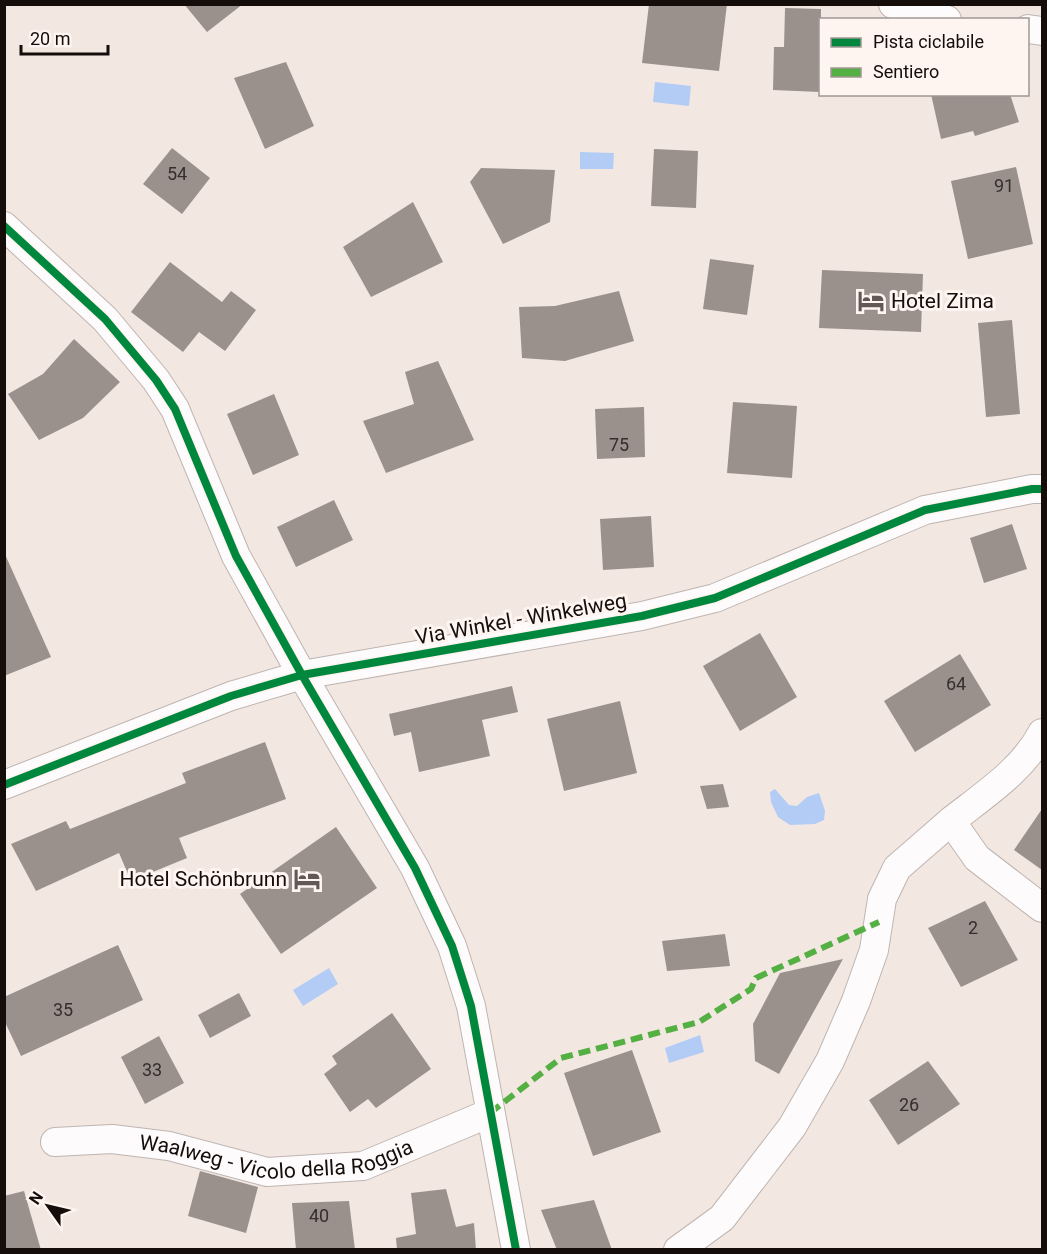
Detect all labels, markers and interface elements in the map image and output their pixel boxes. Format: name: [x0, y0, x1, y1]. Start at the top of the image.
scale bar: [21, 18, 108, 56]
legend: [819, 18, 1029, 96]
text: 20 m: [30, 28, 70, 49]
text: Pista ciclabile: [873, 31, 984, 52]
text: Sentiero: [873, 61, 939, 82]
house number: 54: [167, 163, 187, 184]
house number: 91: [994, 175, 1014, 196]
hotel icon: Hotel Zima: [856, 286, 886, 316]
place label: Hotel Zima: [891, 289, 994, 313]
house number: 75: [609, 434, 629, 455]
street label: Via Winkel - Winkelweg: [414, 589, 628, 649]
house number: 64: [946, 673, 966, 694]
hotel icon: Hotel Schönbrunn: [292, 864, 322, 894]
place label: Hotel Schönbrunn: [119, 867, 287, 891]
house number: 2: [968, 917, 978, 938]
house number: 35: [53, 999, 73, 1020]
house number: 33: [142, 1059, 162, 1080]
house number: 26: [899, 1094, 919, 1115]
street label: Waalweg - Vicolo della Roggia: [135, 1128, 415, 1154]
text: Waalweg - Vicolo della Roggia: [138, 1130, 416, 1184]
north arrow: [18, 1176, 78, 1236]
text: N: [25, 1188, 47, 1208]
house number: 40: [309, 1205, 329, 1226]

